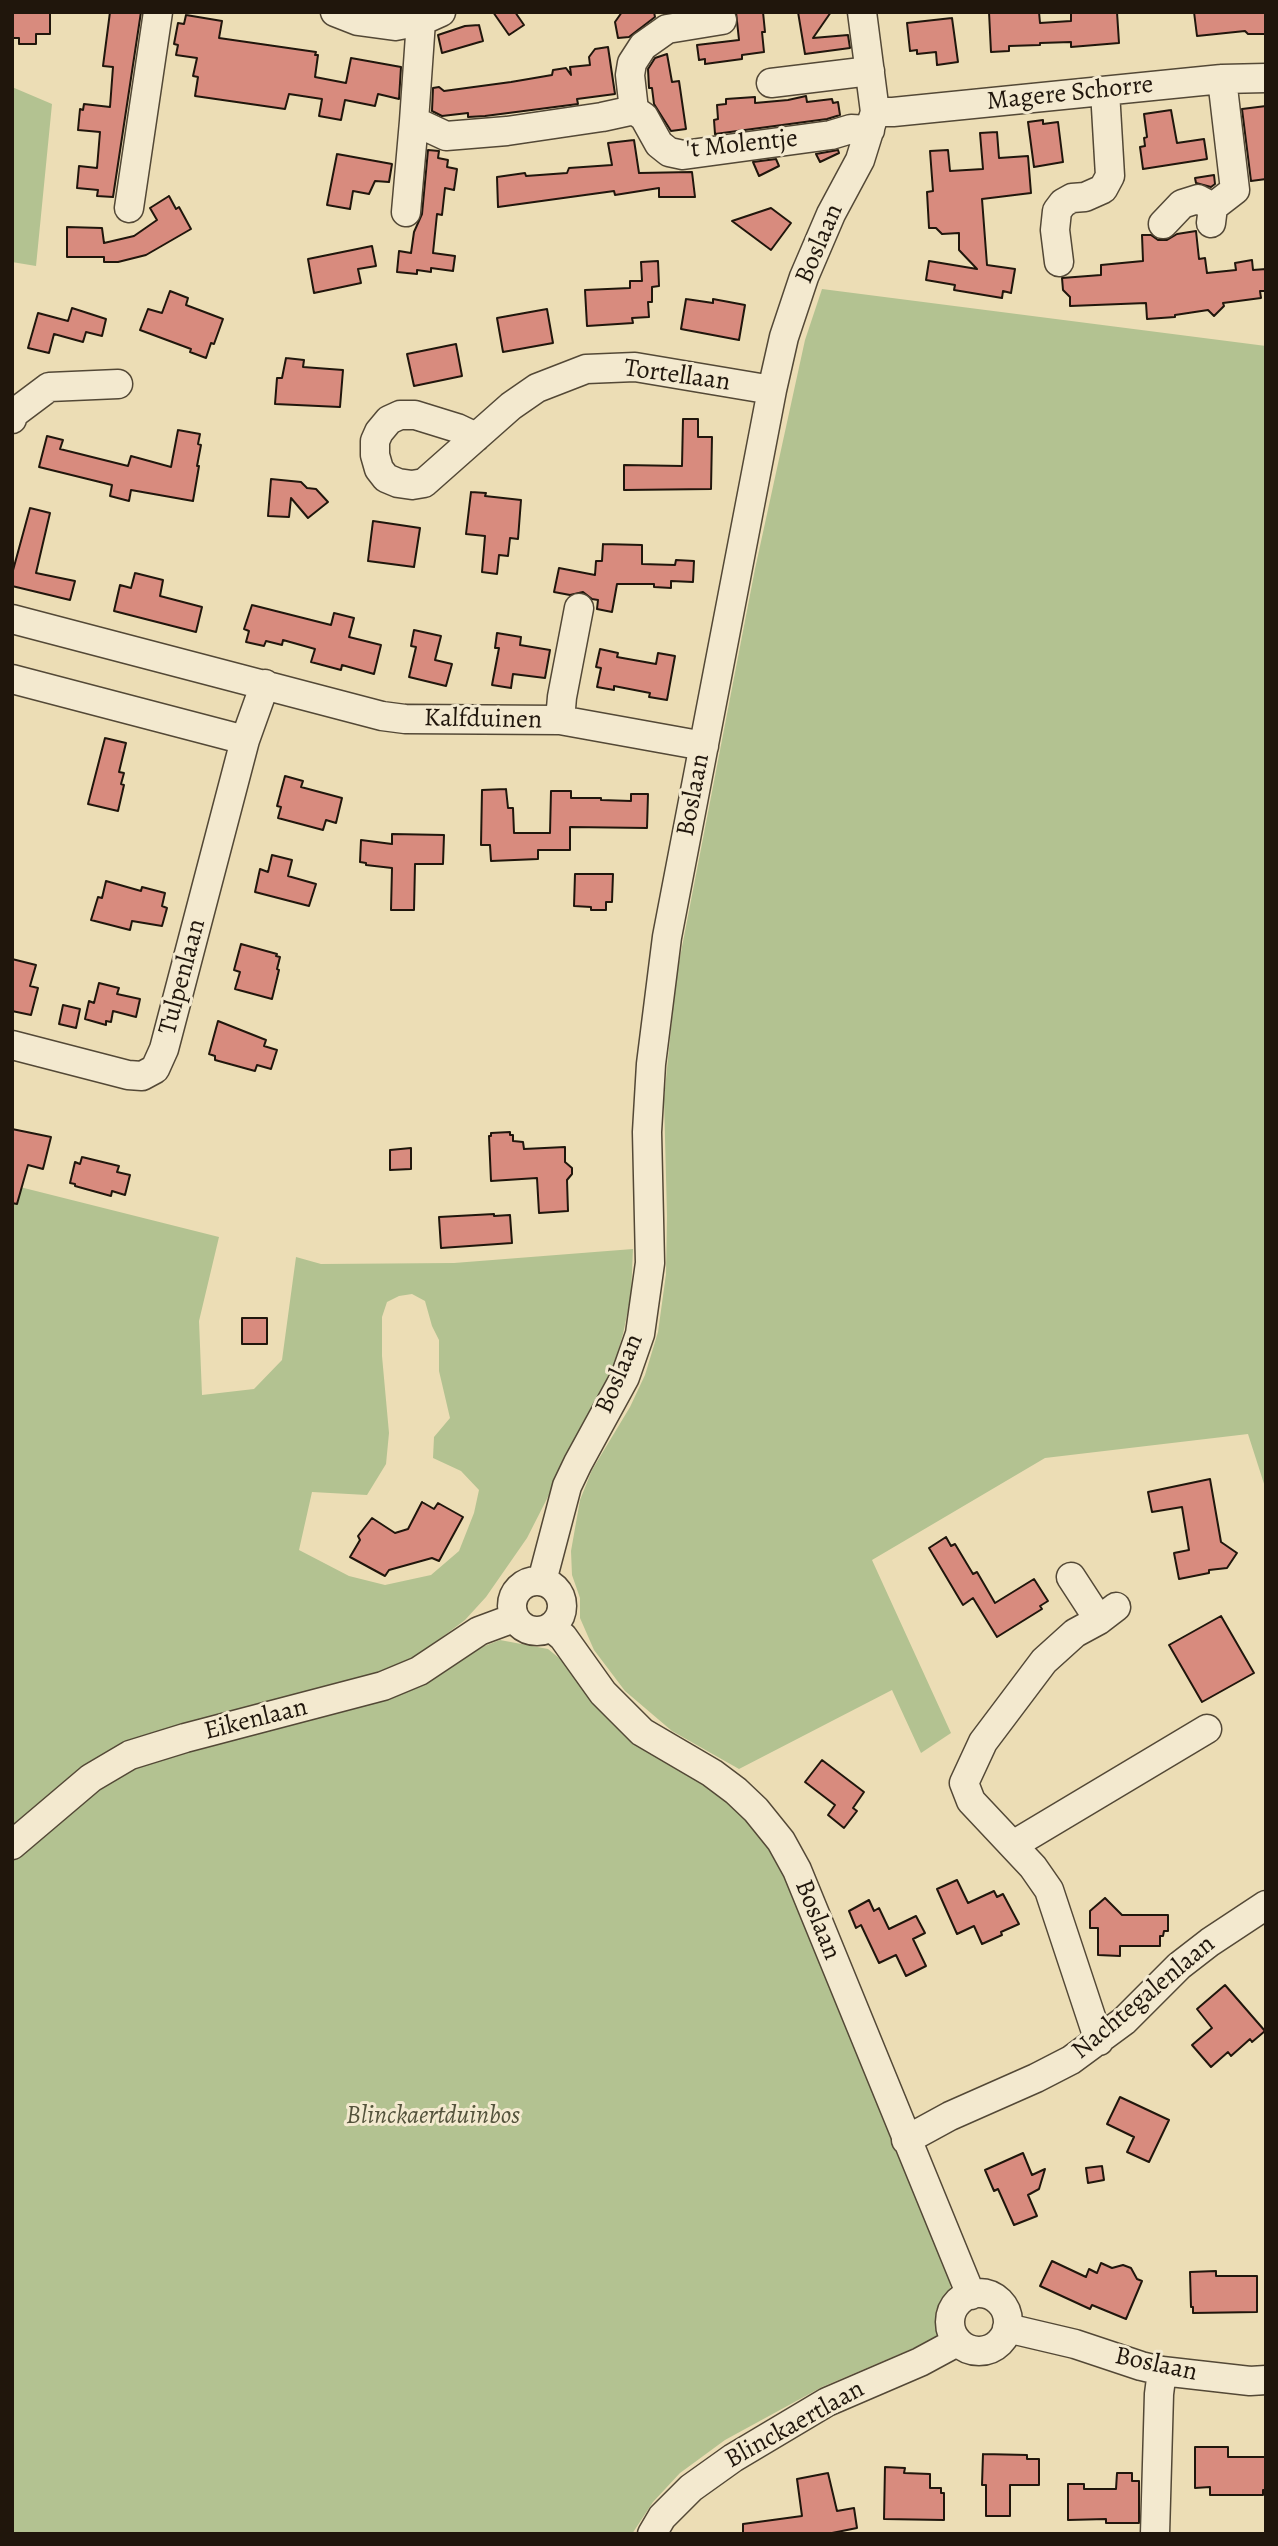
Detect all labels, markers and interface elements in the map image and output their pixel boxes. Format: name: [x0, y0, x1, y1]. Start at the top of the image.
street label: Magere Schorre: [985, 70, 1155, 118]
street label: 't Molentje: [685, 124, 799, 166]
street label: Boslaan: [789, 199, 851, 289]
street label: Tortellaan: [622, 353, 732, 399]
street label: Kalfduinen: [424, 703, 542, 737]
street label: Boslaan: [671, 751, 717, 839]
street label: Tulpenlaan: [153, 916, 213, 1038]
street label: Boslaan: [589, 1329, 651, 1419]
street label: Eikenlaan: [201, 1692, 311, 1748]
street label: Boslaan: [787, 1875, 847, 1965]
street label: Nachtegalenlaan: [1066, 1929, 1222, 2067]
park label: Blinckaertduinbos: [346, 2101, 520, 2133]
street label: Boslaan: [1112, 2341, 1200, 2389]
street label: Blinckaertlaan: [720, 2374, 870, 2476]

